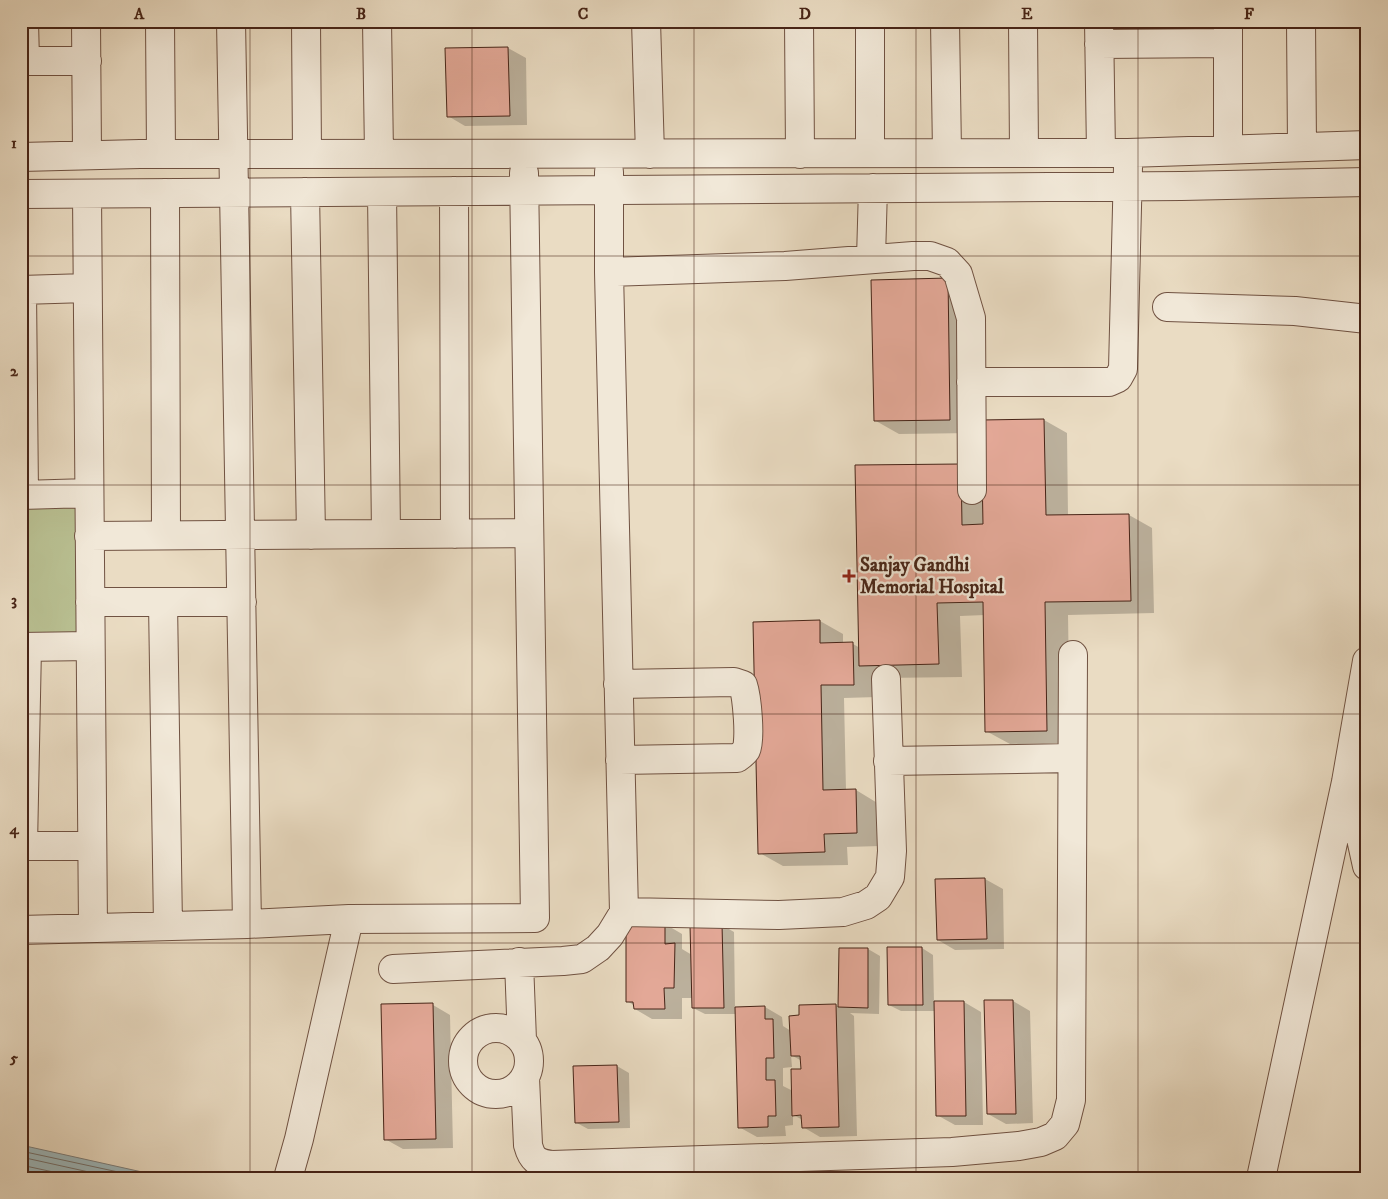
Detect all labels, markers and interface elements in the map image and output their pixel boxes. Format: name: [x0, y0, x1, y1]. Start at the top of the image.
text: A: [133, 4, 145, 24]
text: B: [356, 4, 366, 24]
text: C: [578, 4, 588, 24]
text: D: [799, 4, 811, 24]
text: E: [1021, 4, 1033, 24]
text: F: [1244, 4, 1254, 24]
text: 1: [11, 133, 17, 153]
text: 2: [10, 361, 19, 381]
place label: Sanjay Gandhi Memorial Hospital: [860, 554, 1004, 599]
marker: Sanjay Gandhi Memorial Hospital: [842, 569, 856, 583]
text: 3: [11, 590, 17, 610]
text: 4: [8, 819, 19, 839]
text: 5: [9, 1048, 18, 1068]

